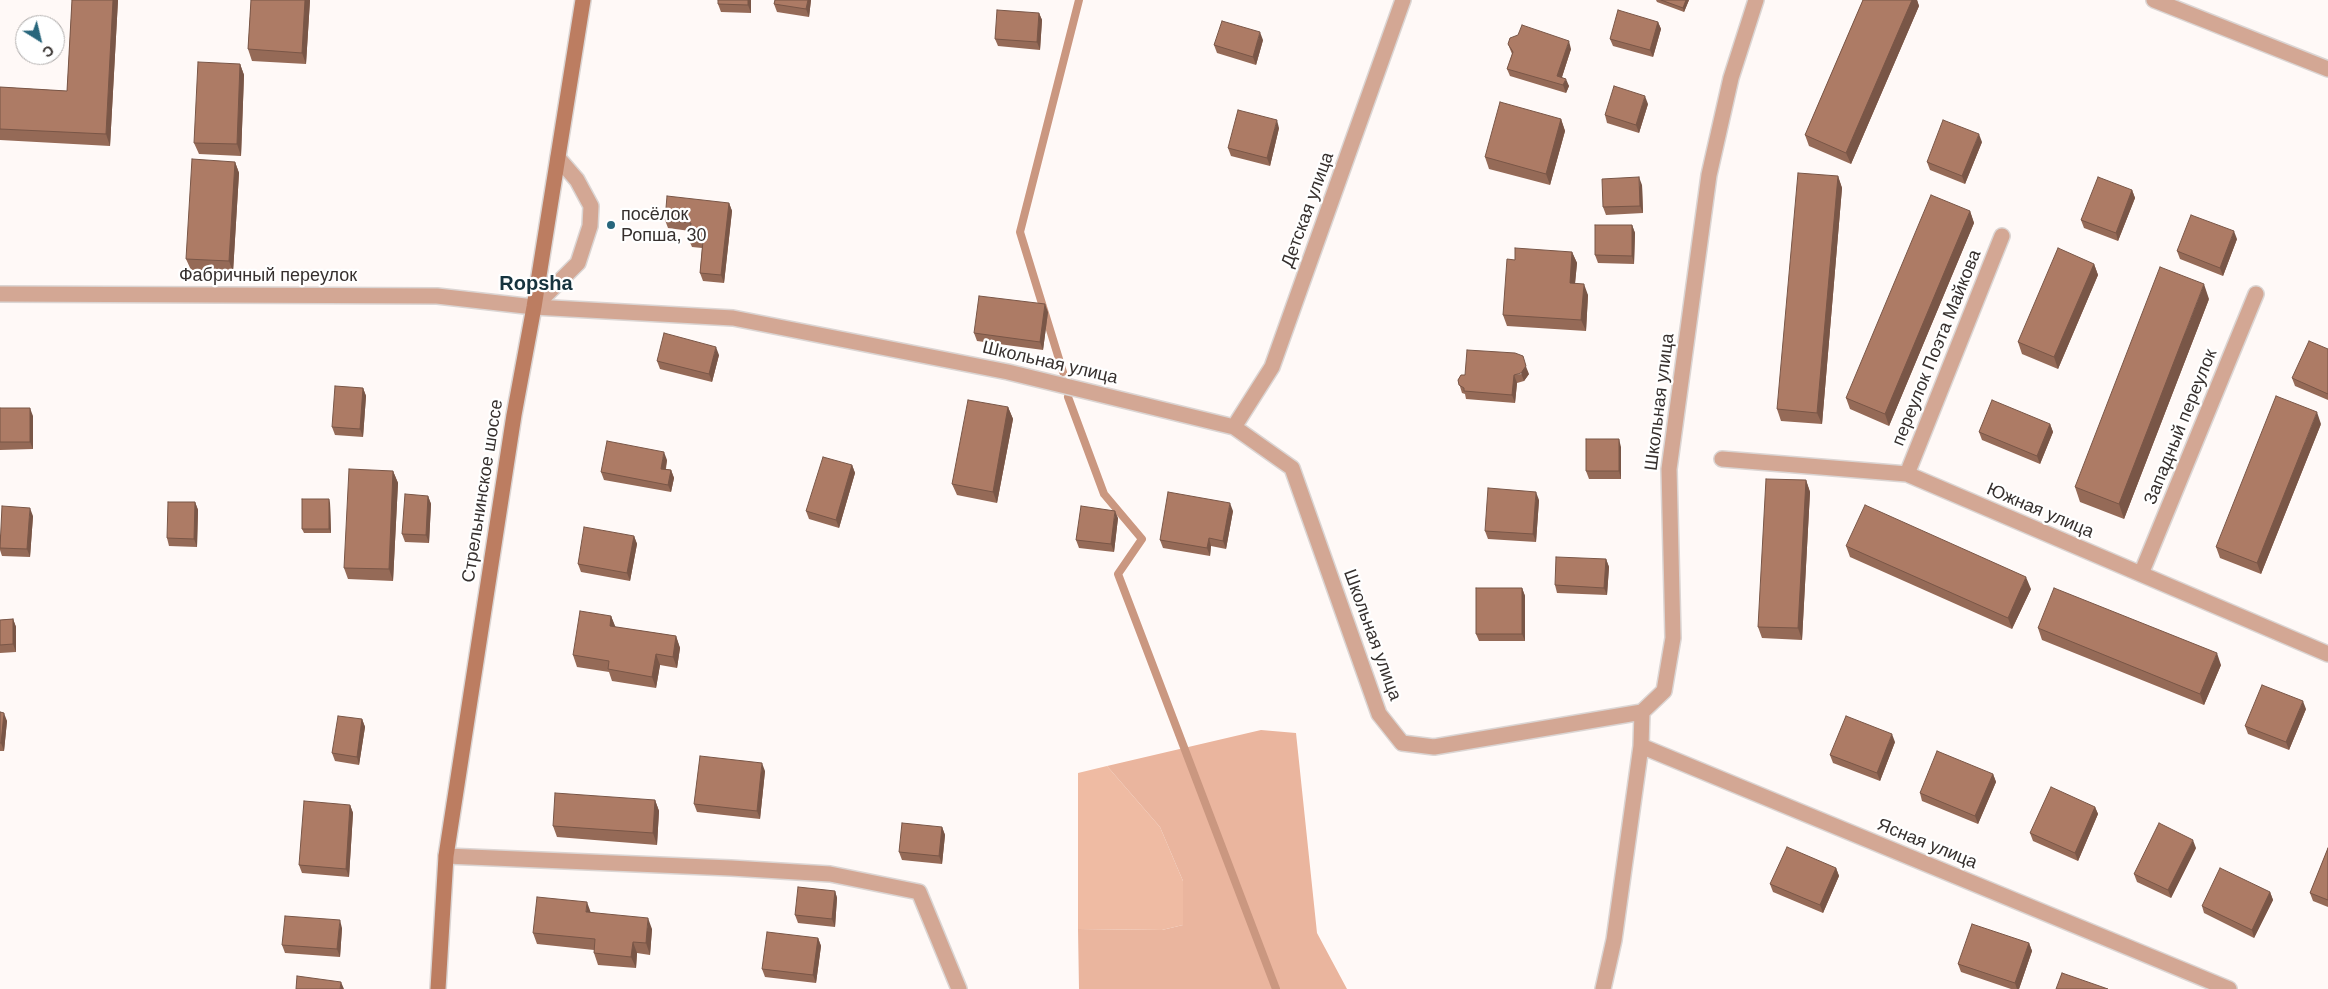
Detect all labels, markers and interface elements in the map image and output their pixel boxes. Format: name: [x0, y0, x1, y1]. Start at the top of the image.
north arrow: [15, 15, 65, 65]
text: С: [39, 42, 57, 61]
street label: Детская улица: [1277, 149, 1339, 271]
place label: посёлок Ропша, 30: [621, 204, 706, 246]
marker: посёлок Ропша, 30: [605, 219, 617, 231]
street label: переулок Поэта Майкова: [1888, 247, 1986, 449]
street label: Фабричный переулок: [179, 265, 357, 287]
district label: Ropsha: [499, 272, 573, 296]
street label: Школьная улица: [1641, 332, 1679, 472]
street label: Школьная улица: [980, 337, 1120, 389]
street label: Западный переулок: [2140, 346, 2222, 508]
street label: Стрельнинское шоссе: [458, 398, 508, 584]
street label: Южная улица: [1983, 479, 2097, 543]
street label: Школьная улица: [1338, 566, 1406, 704]
street label: Ясная улица: [1874, 814, 1980, 874]

